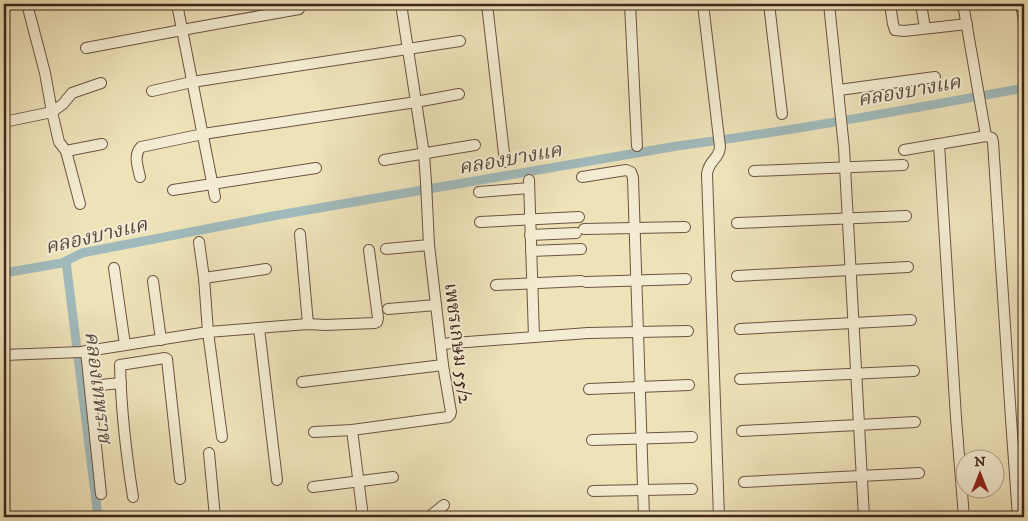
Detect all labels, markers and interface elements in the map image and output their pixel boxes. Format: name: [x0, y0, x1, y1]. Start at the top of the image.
water label: คลองบางแค: [856, 70, 964, 113]
water label: คลองบางแค: [457, 138, 565, 181]
water label: คลองบางแค: [43, 212, 151, 260]
street label: เพชรเกษม 55/2: [439, 282, 476, 405]
water label: คลองเทพราช: [78, 330, 117, 447]
north arrow: [956, 448, 1006, 498]
text: N: [974, 453, 986, 471]

